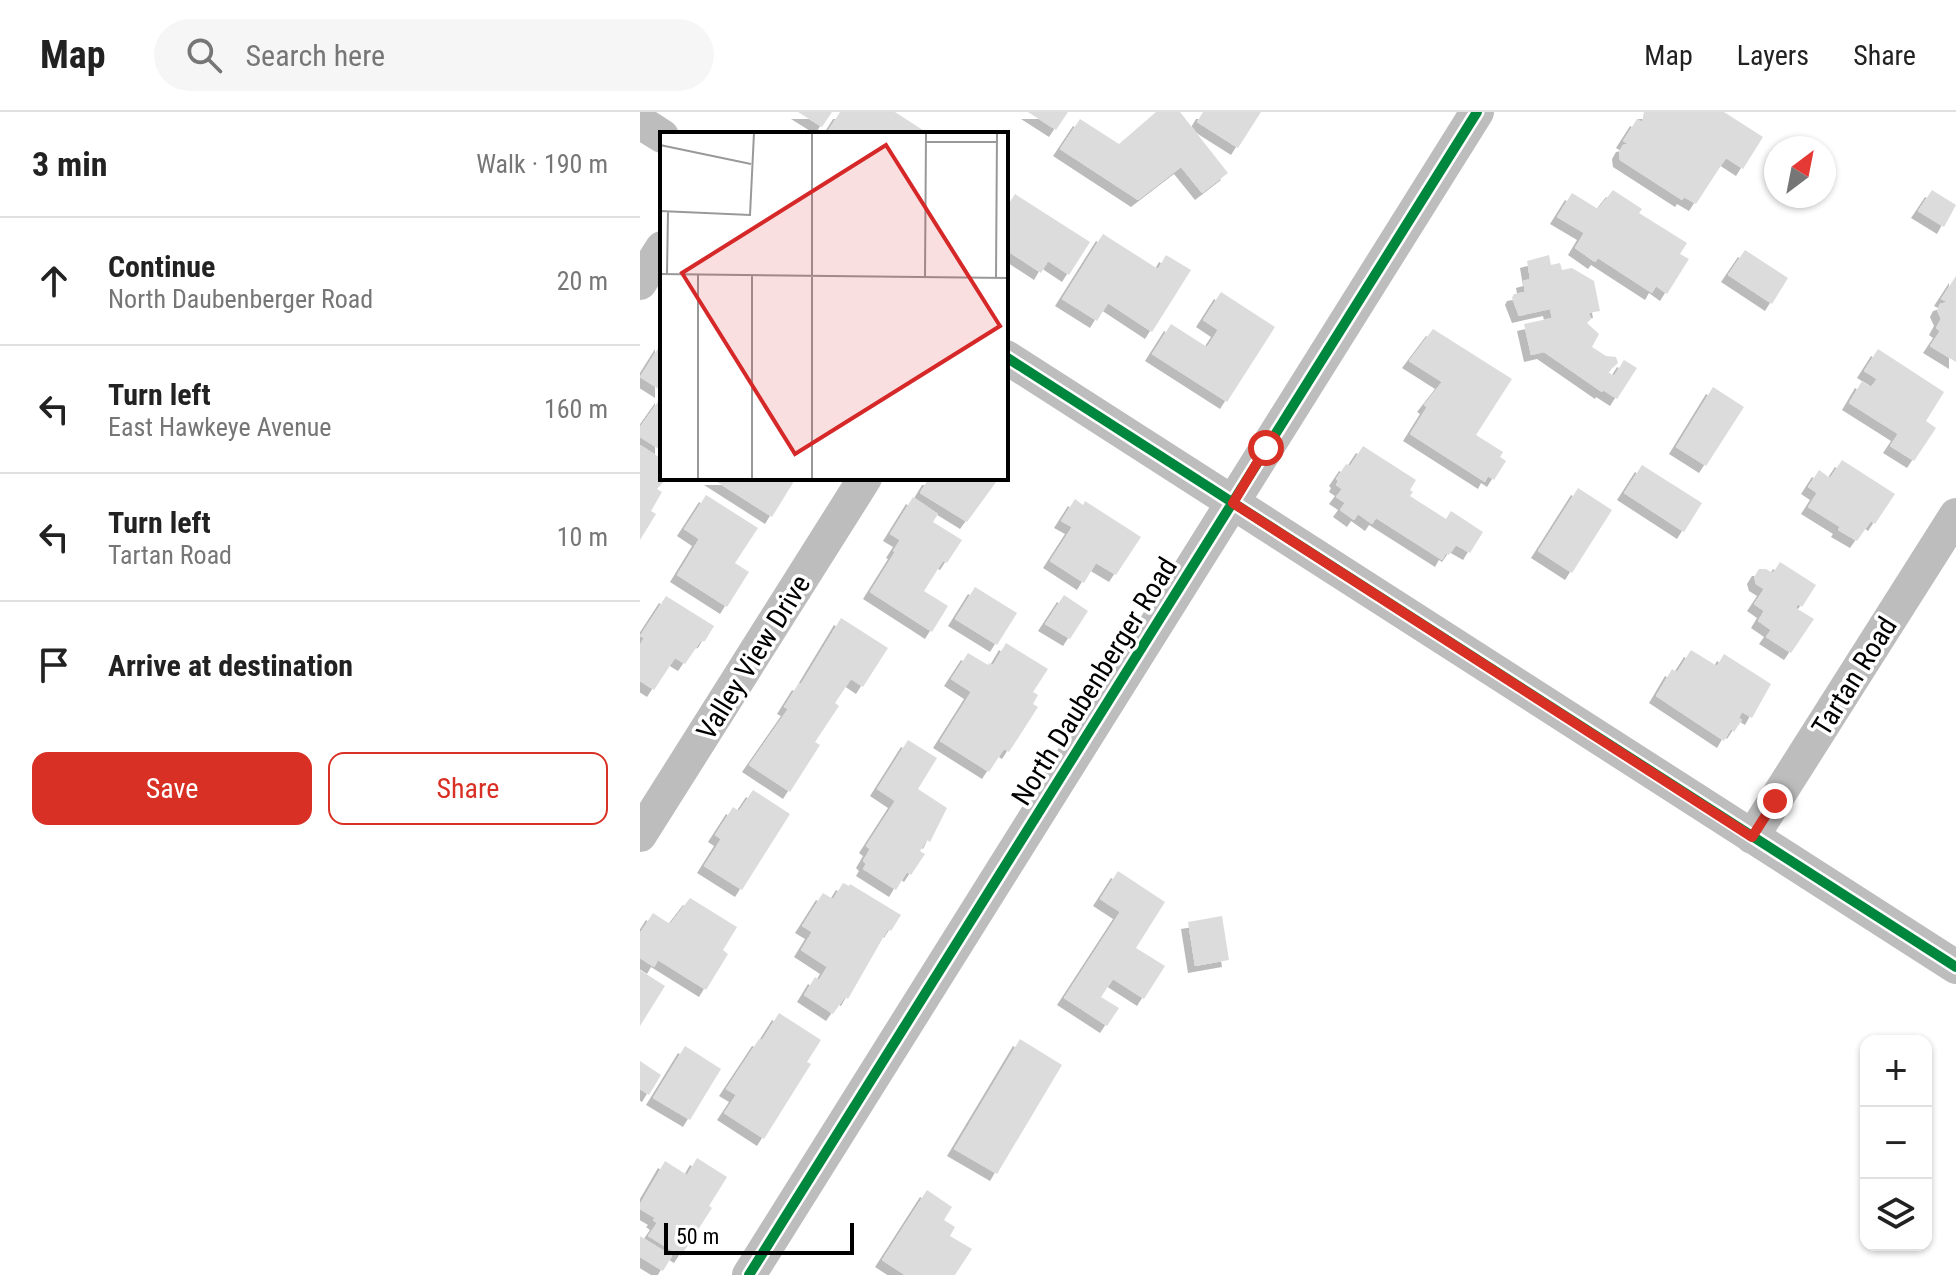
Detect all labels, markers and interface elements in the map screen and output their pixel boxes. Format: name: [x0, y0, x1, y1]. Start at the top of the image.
search box: [154, 19, 714, 91]
text: Map: [40, 33, 106, 77]
icon: search: [182, 33, 226, 77]
text: Search here: [246, 38, 385, 73]
text: Map: [1644, 39, 1693, 72]
text: Layers: [1737, 39, 1809, 72]
text: Share: [1853, 39, 1916, 72]
inset map: [660, 132, 1008, 480]
north arrow: [1764, 136, 1836, 208]
text: 3 min: [32, 144, 108, 184]
text: Walk · 190 m: [476, 149, 608, 179]
text: Continue: [108, 249, 215, 284]
icon: ahead: [32, 259, 76, 303]
text: 20 m: [557, 266, 608, 296]
text: North Daubenberger Road: [108, 284, 373, 314]
text: Turn left: [108, 377, 211, 412]
icon: left: [32, 387, 76, 431]
text: 160 m: [544, 394, 608, 424]
text: East Hawkeye Avenue: [108, 412, 332, 442]
route start: [1248, 430, 1284, 466]
text: Turn left: [108, 505, 211, 540]
icon: left: [32, 515, 76, 559]
text: 10 m: [557, 522, 608, 552]
text: Tartan Road: [108, 540, 232, 570]
street label: North Daubenberger Road: [1005, 551, 1184, 811]
street label: Valley View Drive: [690, 569, 817, 746]
street label: Tartan Road: [1805, 611, 1904, 742]
icon: arrive: [32, 643, 76, 687]
text: Arrive at destination: [108, 648, 353, 683]
button: Save: [32, 752, 312, 825]
button: Share: [328, 752, 608, 825]
route end: [1757, 783, 1793, 819]
map controls: [1860, 1035, 1932, 1251]
button: +: [1860, 1035, 1932, 1107]
button: −: [1860, 1107, 1932, 1179]
button: layers: [1860, 1179, 1932, 1251]
scale bar: [664, 1219, 854, 1255]
text: 50 m: [676, 1224, 719, 1249]

